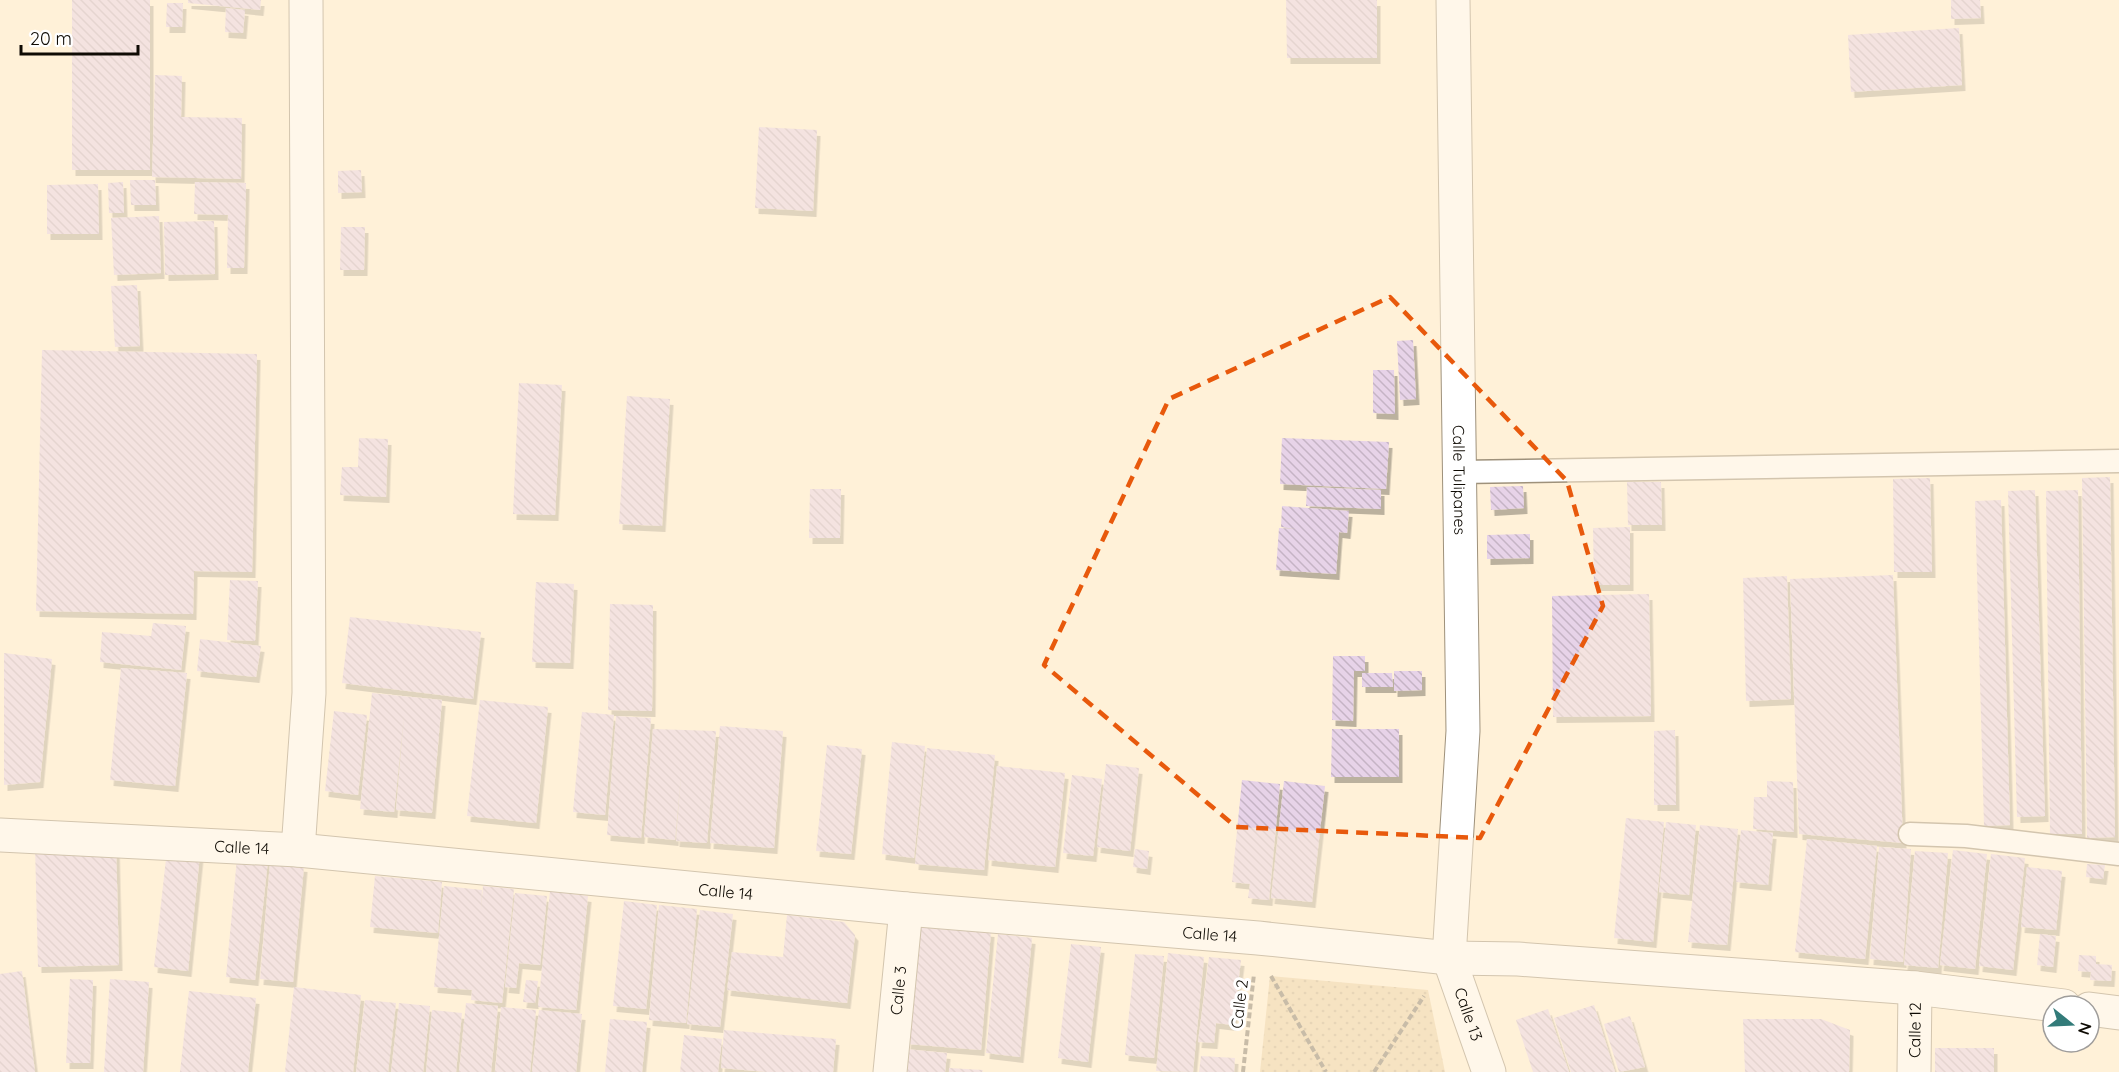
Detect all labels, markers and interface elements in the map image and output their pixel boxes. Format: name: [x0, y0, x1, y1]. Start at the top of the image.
scale bar: [21, 18, 138, 56]
text: 20 m: [30, 27, 72, 50]
street label: Calle Tulipanes: [1449, 425, 1470, 535]
street label: Calle 14: [214, 836, 270, 859]
street label: Calle 14: [697, 879, 754, 904]
street label: Calle 14: [1182, 922, 1238, 946]
street label: Calle 3: [886, 965, 910, 1016]
street label: Calle 2: [1226, 978, 1252, 1030]
street label: Calle 13: [1450, 985, 1487, 1043]
north arrow: [2041, 994, 2101, 1054]
street label: Calle 12: [1904, 1002, 1925, 1058]
text: N: [2074, 1020, 2097, 1037]

